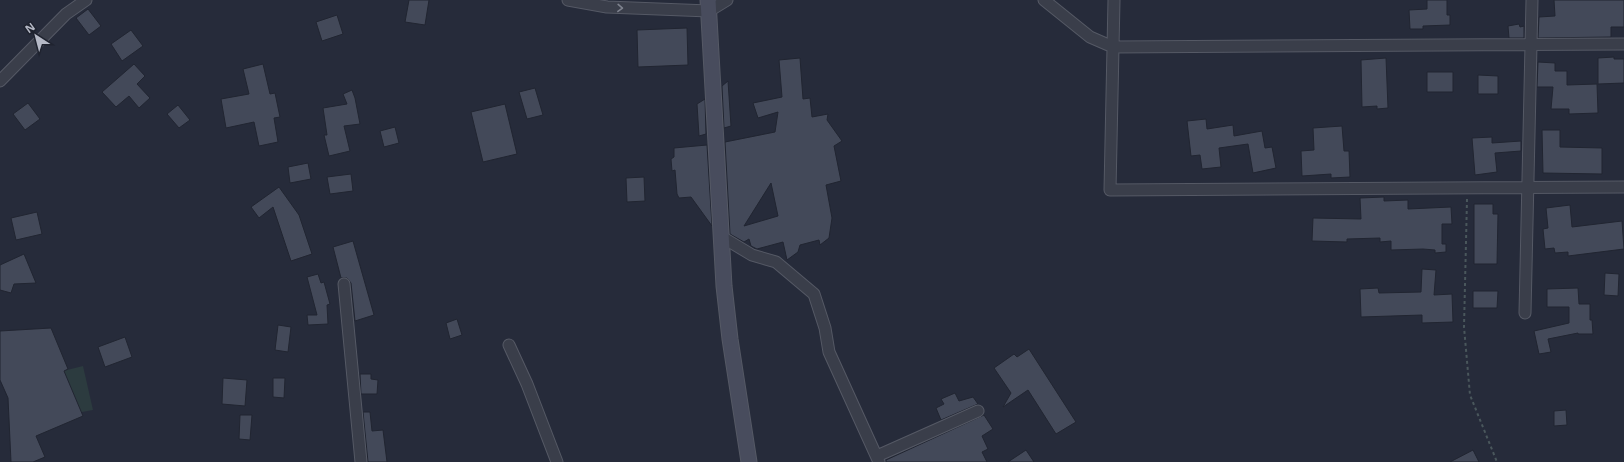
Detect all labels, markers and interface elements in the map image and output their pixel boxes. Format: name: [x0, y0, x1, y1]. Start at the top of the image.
one-way arrow: [617, 3, 623, 12]
north arrow: [16, 16, 56, 56]
text: N: [22, 19, 38, 36]

